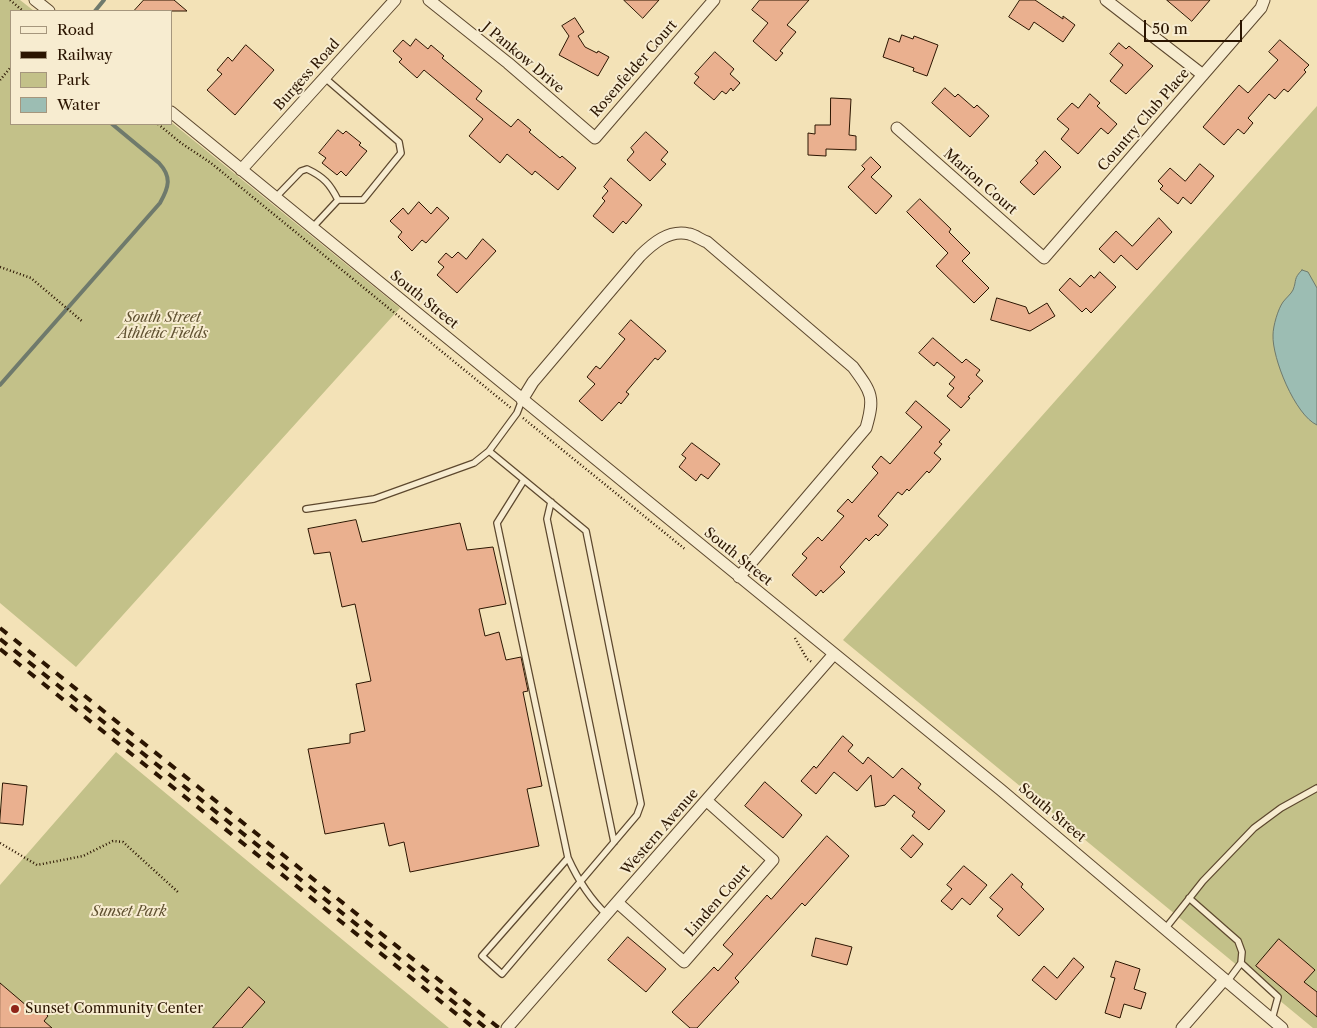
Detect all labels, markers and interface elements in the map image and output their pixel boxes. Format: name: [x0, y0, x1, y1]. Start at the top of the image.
legend: [10, 10, 172, 125]
scale bar: [1147, 10, 1244, 42]
street label: Rosenfelder Court: [587, 17, 681, 121]
street label: J Pankow Drive: [479, 19, 567, 97]
text: 50 m: [1152, 19, 1188, 38]
text: Road: [57, 20, 94, 39]
street label: Burgess Road: [271, 36, 343, 114]
text: Railway: [57, 45, 113, 64]
street label: Country Club Place: [1095, 65, 1193, 175]
text: Park: [57, 70, 90, 89]
text: Water: [57, 95, 100, 114]
street label: Marion Court: [940, 146, 1020, 218]
street label: South Street: [387, 267, 461, 333]
park label: South Street Athletic Fields: [118, 310, 208, 342]
street label: South Street: [701, 524, 775, 590]
street label: South Street: [1015, 780, 1089, 846]
street label: Western Avenue: [618, 785, 702, 879]
street label: Linden Court: [682, 862, 754, 940]
park label: Sunset Park: [91, 904, 167, 920]
place label: Sunset Community Center: [25, 1001, 203, 1017]
marker: Sunset Community Center: [9, 1003, 21, 1015]

